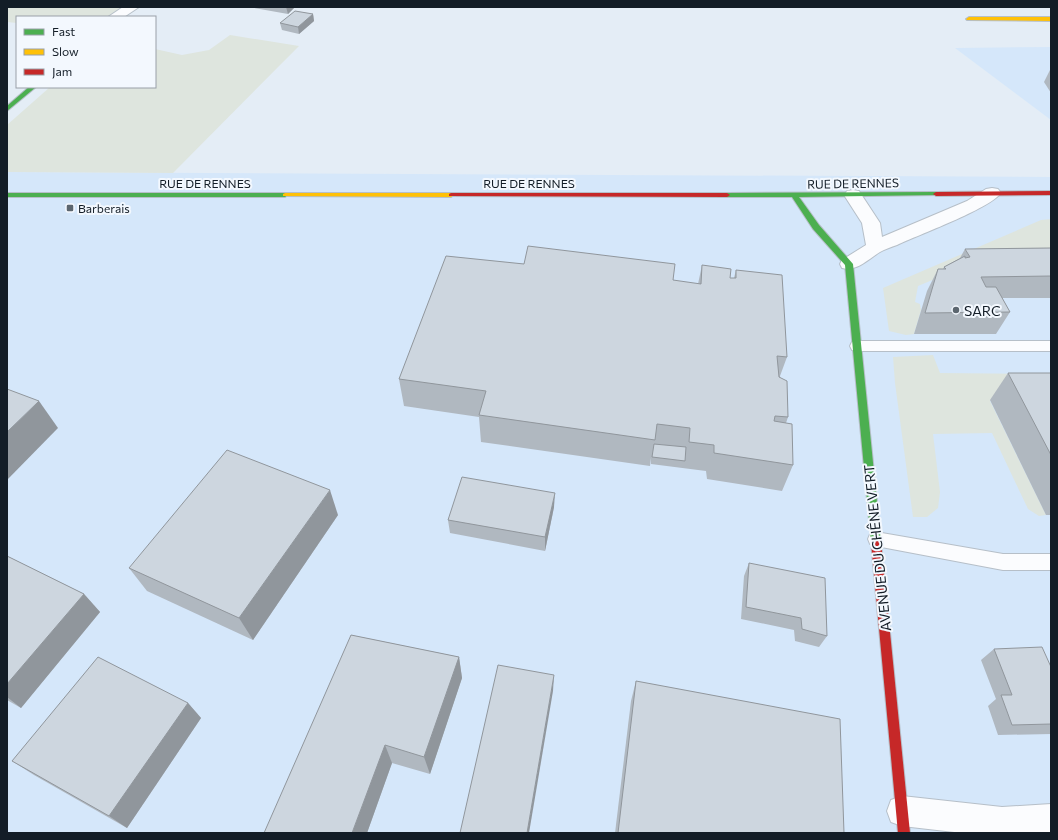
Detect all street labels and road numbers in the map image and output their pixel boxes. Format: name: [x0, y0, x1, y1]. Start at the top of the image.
street label: RUE DE RENNES: [807, 175, 899, 191]
street label: RUE DE RENNES: [159, 176, 251, 190]
street label: RUE DE RENNES: [483, 176, 575, 190]
street label: AVENUE DU CHÊNE VERT: [860, 464, 894, 632]

